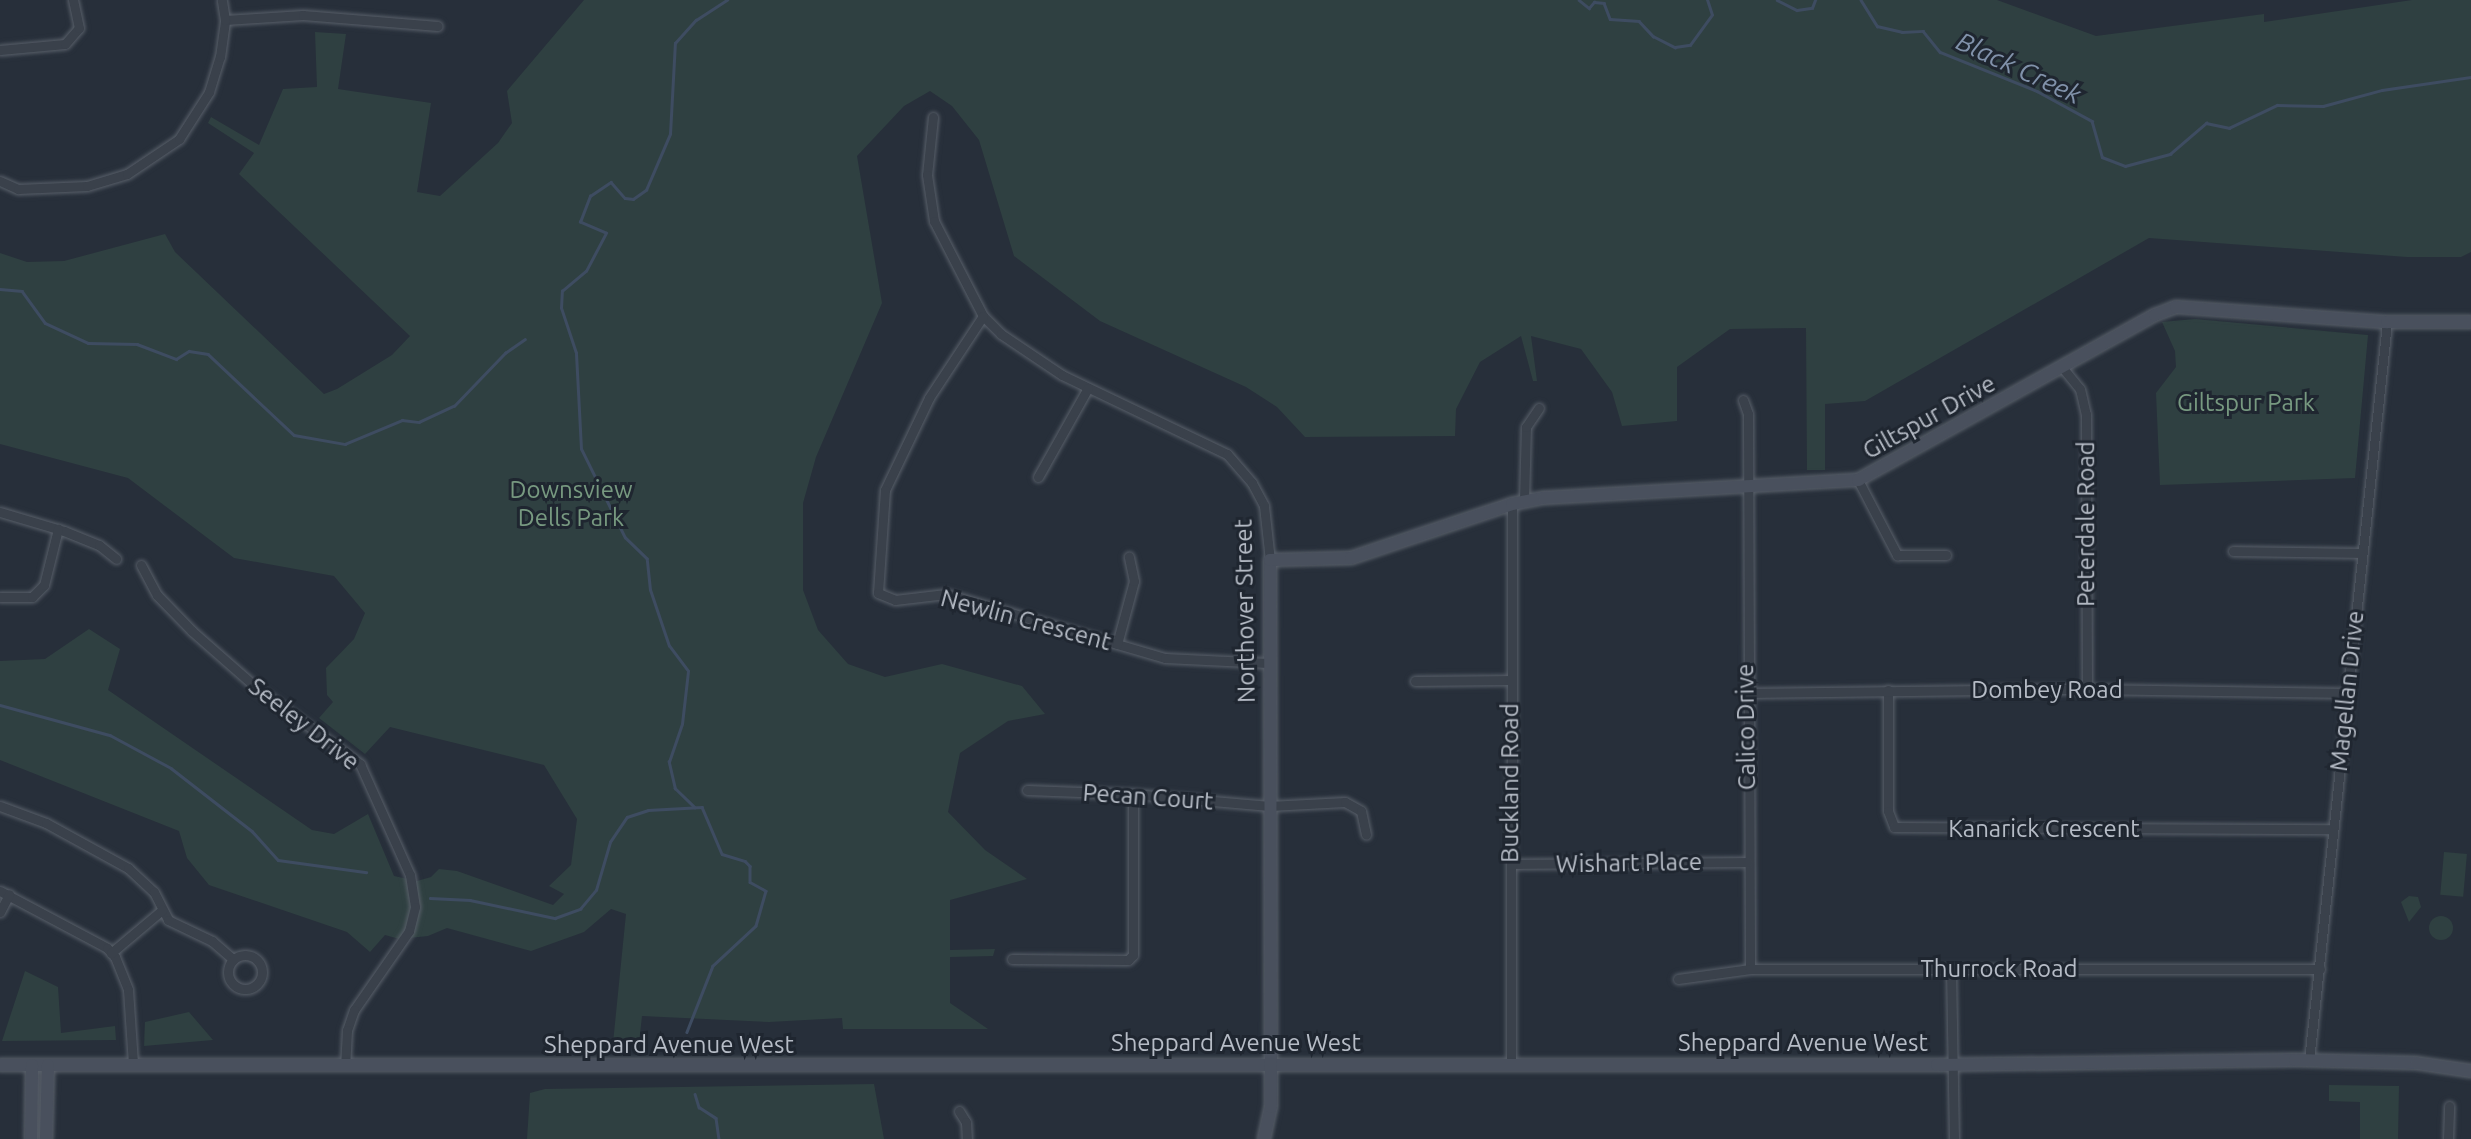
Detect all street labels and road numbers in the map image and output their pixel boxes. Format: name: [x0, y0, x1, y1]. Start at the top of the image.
street label: Giltspur Drive: [1858, 369, 2000, 465]
street label: Peterdale Road: [2072, 441, 2100, 607]
street label: Northover Street: [1229, 519, 1261, 703]
street label: Newlin Crescent: [938, 583, 1114, 657]
street label: Magellan Drive: [2324, 609, 2370, 773]
street label: Calico Drive: [1730, 663, 1762, 791]
street label: Seeley Drive: [243, 672, 365, 776]
street label: Dombey Road: [1971, 676, 2123, 704]
street label: Buckland Road: [1496, 703, 1524, 863]
street label: Pecan Court: [1082, 778, 1214, 816]
street label: Kanarick Crescent: [1948, 815, 2140, 843]
street label: Wishart Place: [1556, 847, 1702, 879]
street label: Thurrock Road: [1920, 955, 2078, 983]
street label: Sheppard Avenue West: [1111, 1029, 1361, 1057]
street label: Sheppard Avenue West: [1678, 1029, 1928, 1057]
street label: Sheppard Avenue West: [544, 1031, 794, 1059]

